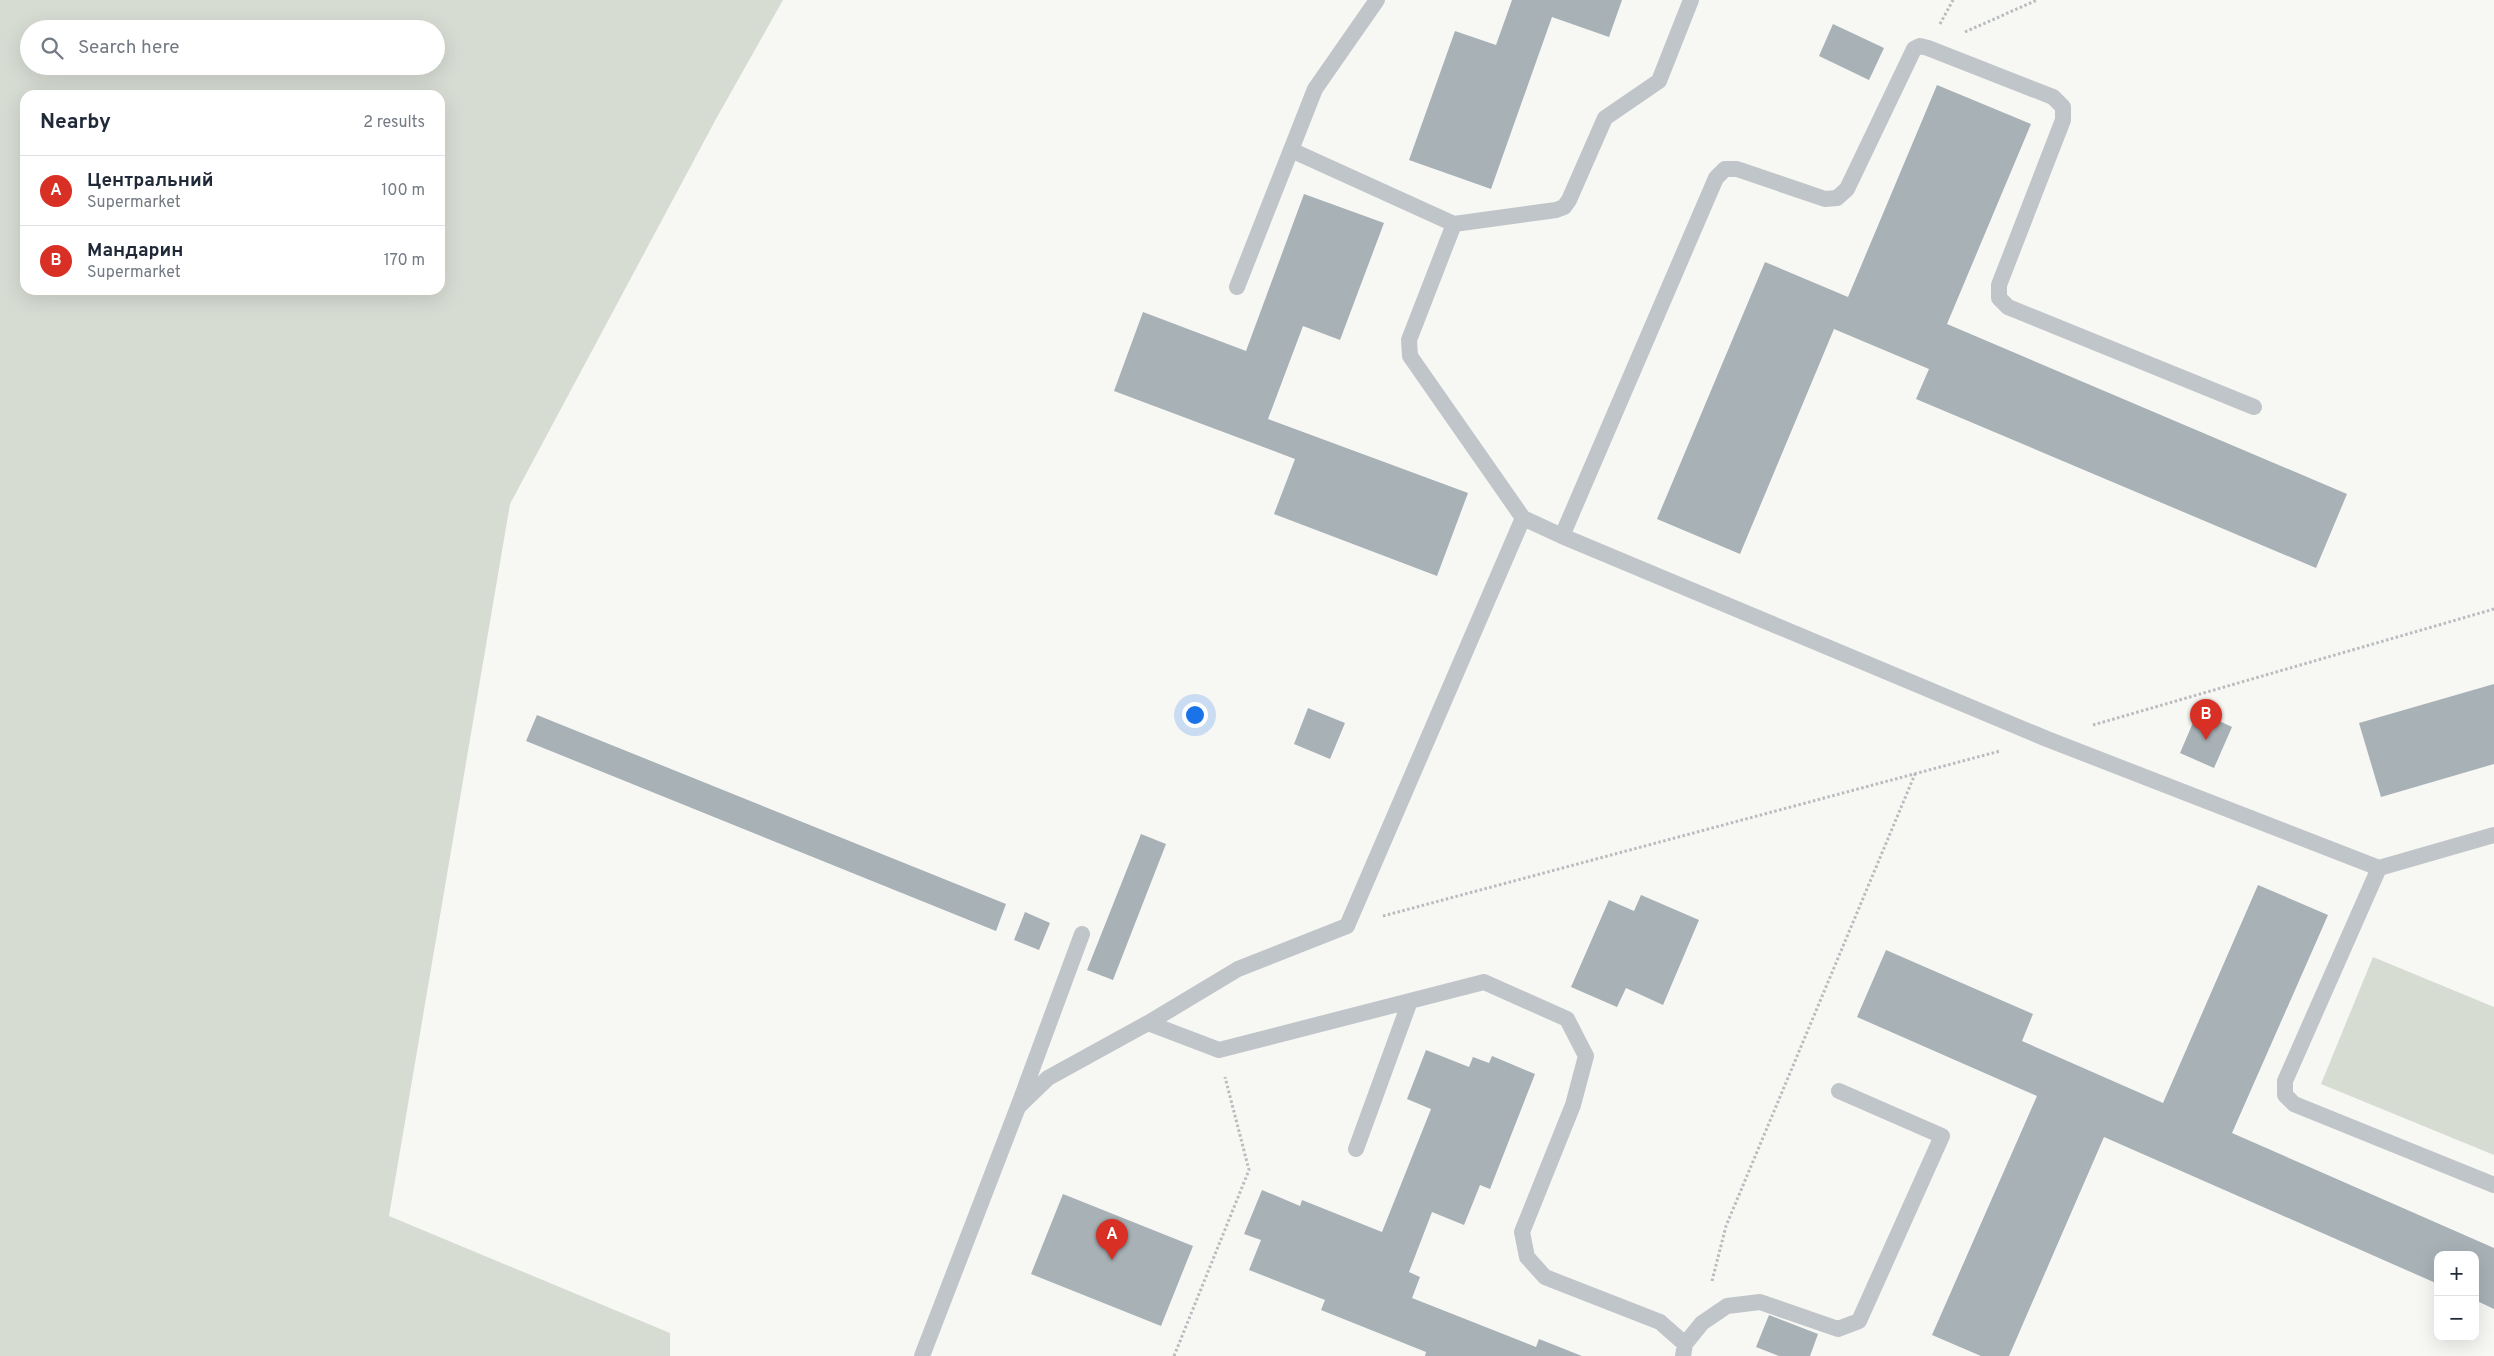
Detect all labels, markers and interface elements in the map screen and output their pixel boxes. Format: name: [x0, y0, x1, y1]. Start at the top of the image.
search box: [20, 20, 445, 75]
icon: search: [38, 34, 66, 62]
text: Search here: [78, 36, 180, 60]
text: Nearby: [40, 109, 111, 136]
text: 2 results: [363, 113, 425, 133]
text: Центральний: [87, 169, 213, 193]
text: A: [50, 181, 62, 201]
text: 100 m: [381, 181, 425, 201]
text: Supermarket: [87, 193, 181, 213]
text: Мандарин: [87, 239, 183, 263]
text: B: [50, 251, 62, 271]
text: 170 m: [384, 251, 425, 271]
text: Supermarket: [87, 263, 181, 283]
pin: B: [2190, 699, 2222, 740]
your location: [1182, 702, 1208, 728]
pin: A: [1096, 1219, 1128, 1260]
map controls: [2434, 1251, 2479, 1341]
button: +: [2434, 1251, 2479, 1296]
button: −: [2434, 1296, 2479, 1341]

